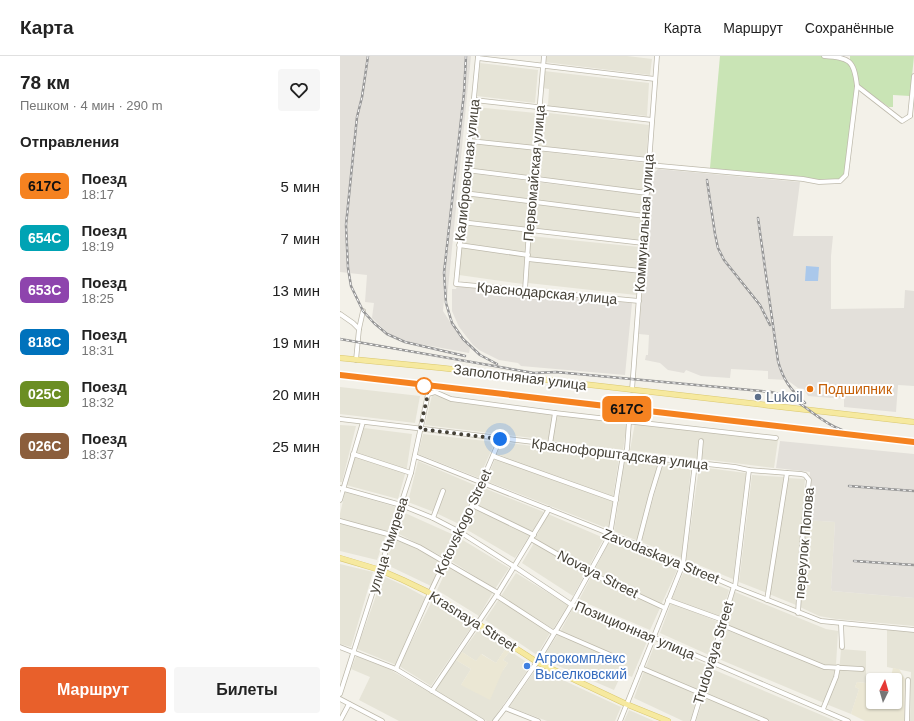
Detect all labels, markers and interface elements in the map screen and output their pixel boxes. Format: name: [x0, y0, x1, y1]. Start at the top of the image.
text: Карта: [20, 17, 74, 38]
text: Карта: [664, 20, 701, 36]
text: Маршрут: [723, 20, 783, 36]
text: Сохранённые: [805, 20, 894, 36]
button: heart: [278, 69, 320, 111]
text: 78 км: [20, 72, 70, 93]
text: Пешком · 4 мин · 290 m: [20, 98, 162, 113]
street label: Калибровочная улица: [452, 98, 482, 242]
street label: Первомайская улица: [520, 104, 548, 242]
text: Отправления: [20, 133, 119, 150]
street label: Коммунальная улица: [631, 153, 657, 293]
text: Поезд: [81, 170, 127, 187]
text: 617C: [28, 178, 61, 194]
text: 5 мин: [281, 178, 320, 195]
text: 18:17: [81, 187, 114, 202]
text: Поезд: [81, 222, 127, 239]
text: 654С: [28, 230, 61, 246]
text: 7 мин: [281, 230, 320, 247]
text: 18:19: [81, 239, 114, 254]
text: Поезд: [81, 274, 127, 291]
street label: Краснодарская улица: [476, 279, 618, 307]
text: 653С: [28, 282, 61, 298]
text: 13 мин: [272, 282, 320, 299]
text: 18:25: [81, 291, 114, 306]
text: Поезд: [81, 326, 127, 343]
text: 818С: [28, 334, 61, 350]
text: 19 мин: [272, 334, 320, 351]
text: 18:31: [81, 343, 114, 358]
street label: Заполотняная улица: [452, 361, 588, 393]
unlabelled marker: [415, 377, 433, 395]
text: Поезд: [81, 378, 127, 395]
place label: Подшипник: [818, 381, 893, 397]
marker: Подшипник: [805, 384, 815, 394]
text: 025С: [28, 386, 61, 402]
text: 20 мин: [272, 386, 320, 403]
place label: Lukoil: [766, 389, 803, 405]
marker: Lukoil: [753, 392, 763, 402]
text: 18:32: [81, 395, 114, 410]
line badge: 617C: [599, 396, 655, 422]
text: 617C: [610, 401, 644, 417]
your location: [490, 429, 510, 449]
text: Поезд: [81, 430, 127, 447]
street label: Краснофорштадская улица: [531, 435, 710, 473]
text: 026С: [28, 438, 61, 454]
text: 25 мин: [272, 438, 320, 455]
text: 18:37: [81, 447, 114, 462]
street label: Kotovskogo Street: [432, 467, 494, 577]
street label: переулок Попова: [791, 486, 817, 599]
street label: улица Чмирева: [365, 495, 411, 595]
street label: Zavodaskaya Street: [600, 525, 722, 587]
street label: Novaya Street: [555, 547, 641, 601]
street label: Krasnaya Street: [426, 588, 520, 654]
street label: Позиционная улица: [573, 597, 698, 663]
street label: Trudovaya Street: [690, 599, 736, 706]
place label: Агрокомплекс Выселковский: [535, 650, 627, 682]
marker: Агрокомплекс Выселковский: [522, 661, 532, 671]
button: Маршрут: [20, 667, 166, 713]
button: Билеты: [174, 667, 320, 713]
north arrow: [866, 673, 902, 709]
map controls: [866, 673, 902, 709]

